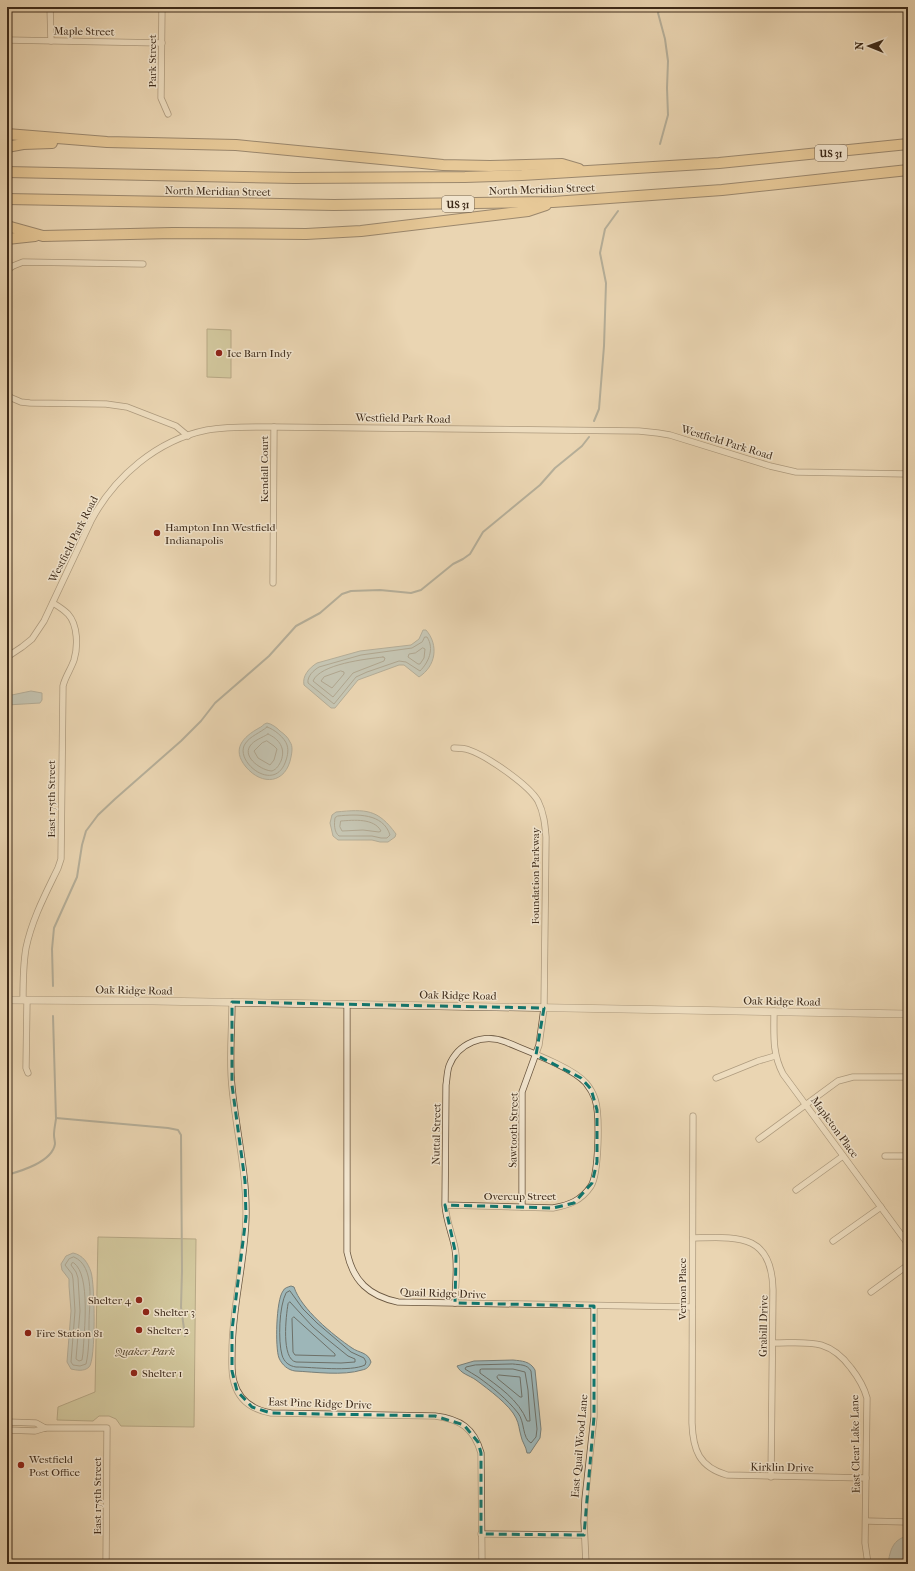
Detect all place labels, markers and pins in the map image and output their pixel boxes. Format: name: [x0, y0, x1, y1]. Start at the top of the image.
place label: Ice Barn Indy: [227, 347, 293, 360]
marker: Ice Barn Indy: [214, 348, 224, 358]
place label: Hampton Inn Westfield Indianapolis: [165, 521, 276, 547]
marker: Hampton Inn Westfield Indianapolis: [152, 528, 162, 538]
place label: Shelter 4: [88, 1294, 131, 1307]
marker: Shelter 4: [134, 1295, 144, 1305]
place label: Shelter 3: [154, 1306, 195, 1319]
marker: Shelter 3: [141, 1307, 151, 1317]
place label: Shelter 2: [147, 1324, 190, 1337]
marker: Shelter 2: [134, 1325, 144, 1335]
place label: Fire Station 81: [36, 1327, 103, 1340]
marker: Fire Station 81: [23, 1328, 33, 1338]
place label: Shelter 1: [142, 1367, 183, 1380]
marker: Shelter 1: [129, 1368, 139, 1378]
place label: Westfield Post Office: [28, 1453, 80, 1479]
marker: Westfield Post Office: [16, 1460, 26, 1470]

